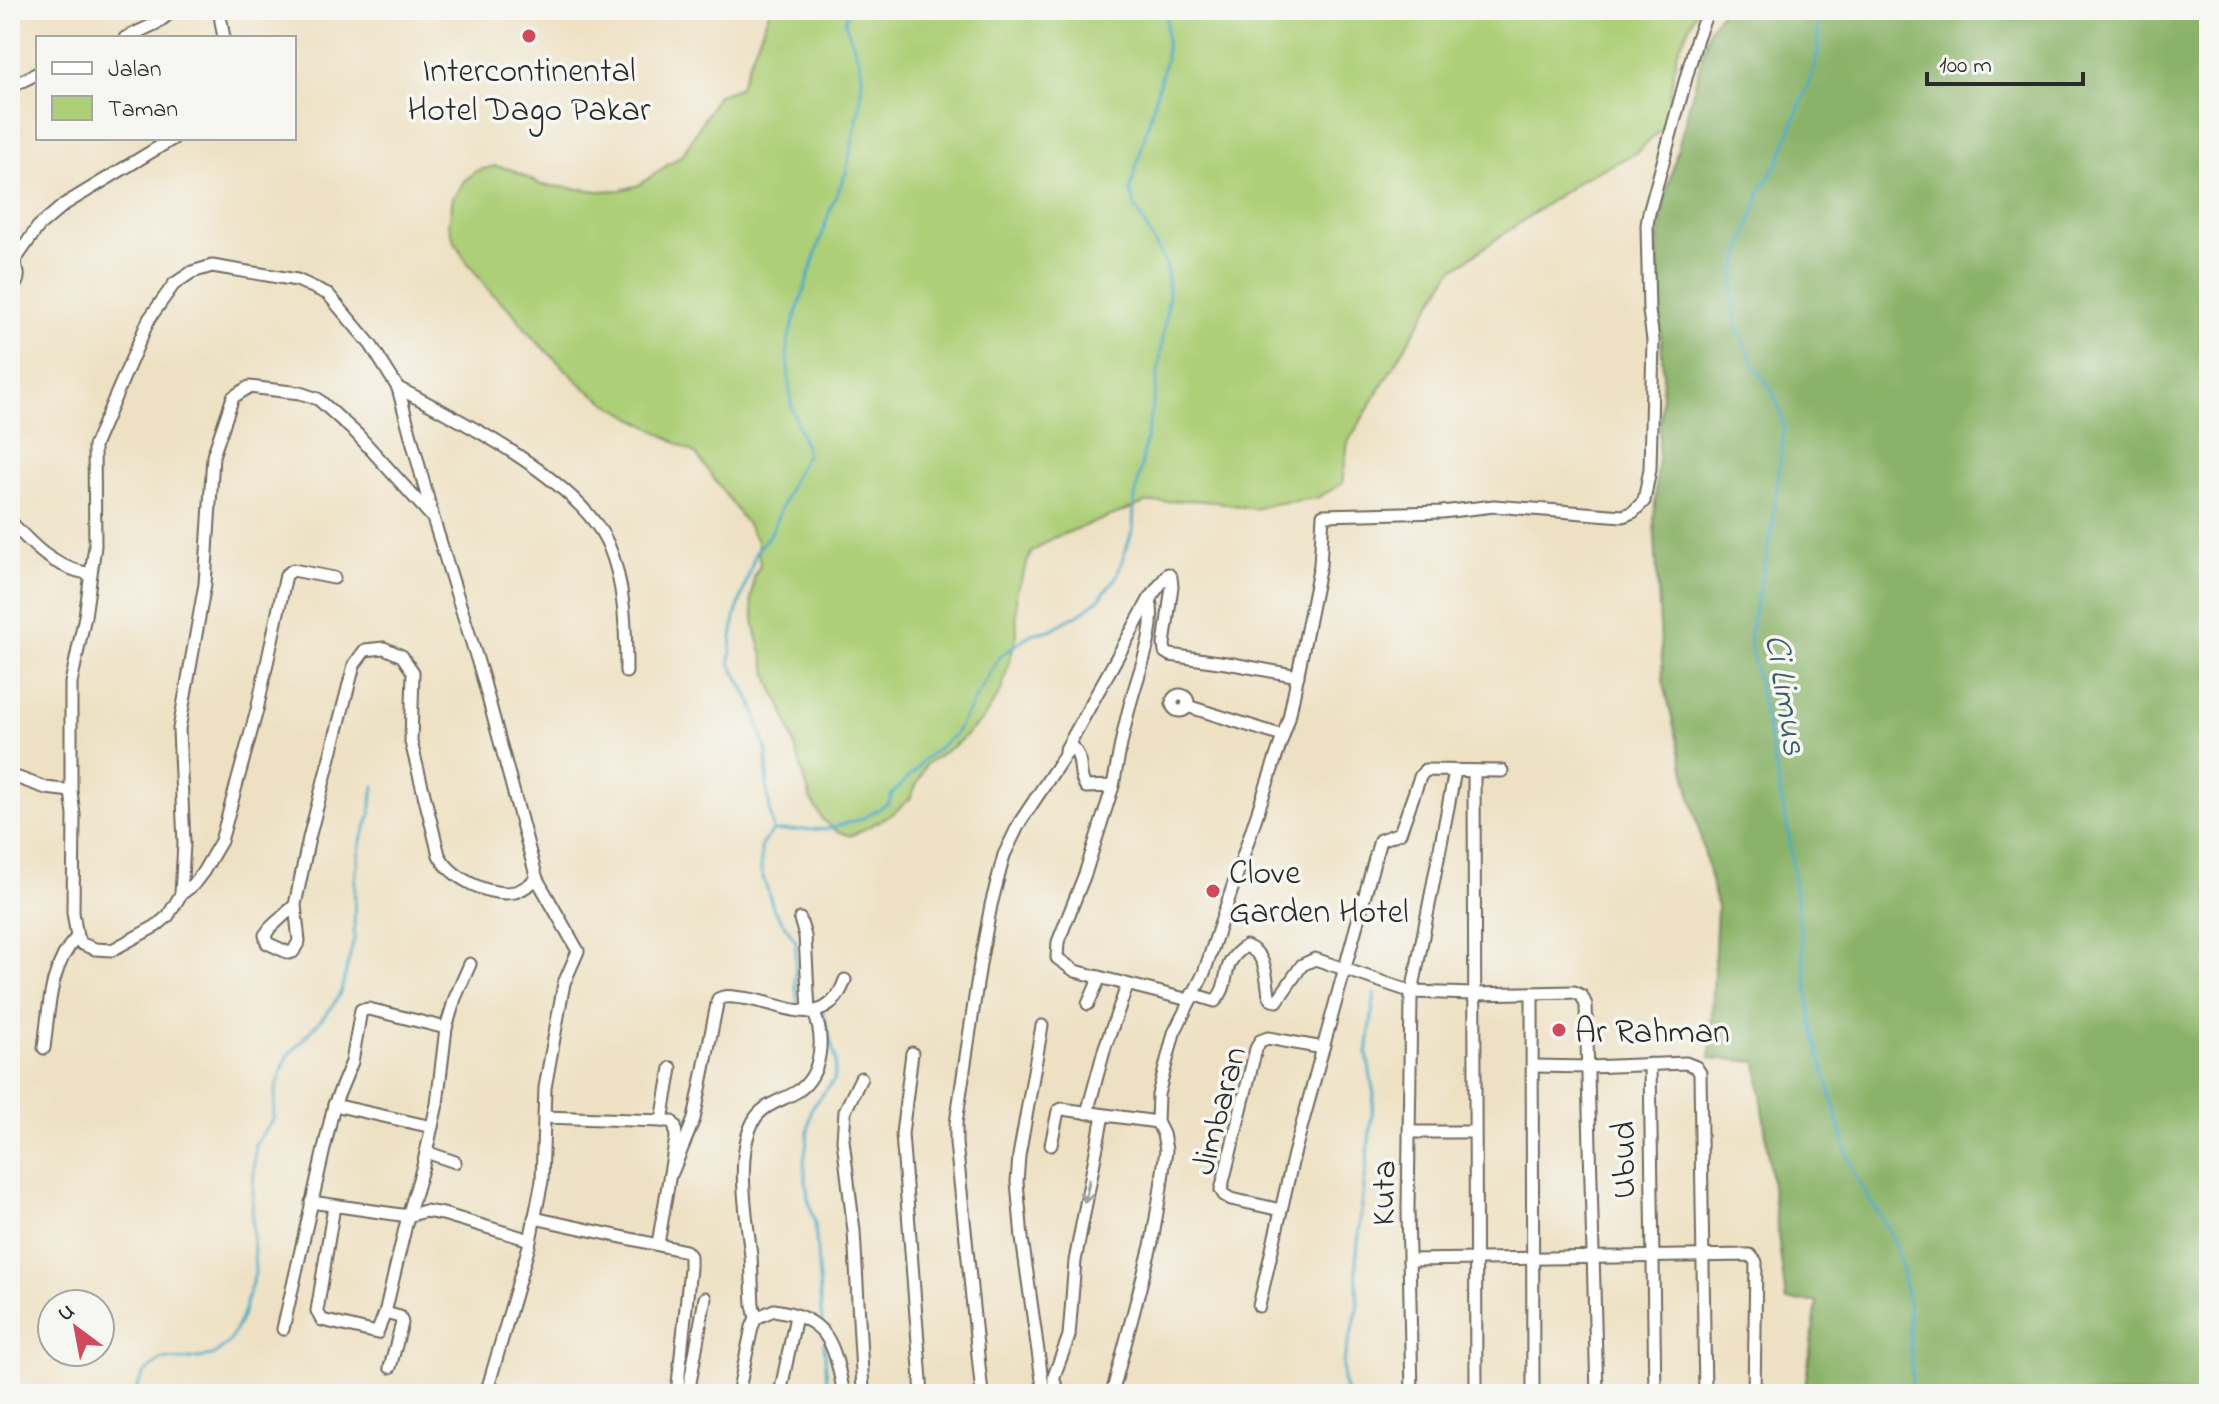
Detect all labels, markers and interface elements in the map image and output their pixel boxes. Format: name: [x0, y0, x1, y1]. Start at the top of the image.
marker: Intercontinental Hotel Dago Pakar: [520, 27, 538, 45]
legend: [36, 36, 296, 140]
scale bar: [1927, 36, 2083, 86]
place label: Intercontinental Hotel Dago Pakar: [408, 48, 651, 137]
text: 100 m: [1939, 49, 1992, 84]
text: Jalan: [108, 53, 162, 88]
text: Taman: [108, 93, 178, 128]
water label: Ci Limus: [1748, 630, 1819, 760]
place label: Clove Garden Hotel: [1229, 850, 1409, 939]
marker: Clove Garden Hotel: [1204, 882, 1222, 900]
place label: Ar Rahman: [1575, 1009, 1730, 1059]
marker: Ar Rahman: [1550, 1021, 1568, 1039]
street label: Jimbaran: [1180, 1041, 1262, 1181]
street label: Ubud: [1601, 1121, 1651, 1199]
street label: Kuta: [1360, 1160, 1412, 1226]
one-way arrow: [1079, 1178, 1094, 1204]
north arrow: [36, 1288, 116, 1368]
text: U: [53, 1296, 81, 1331]

